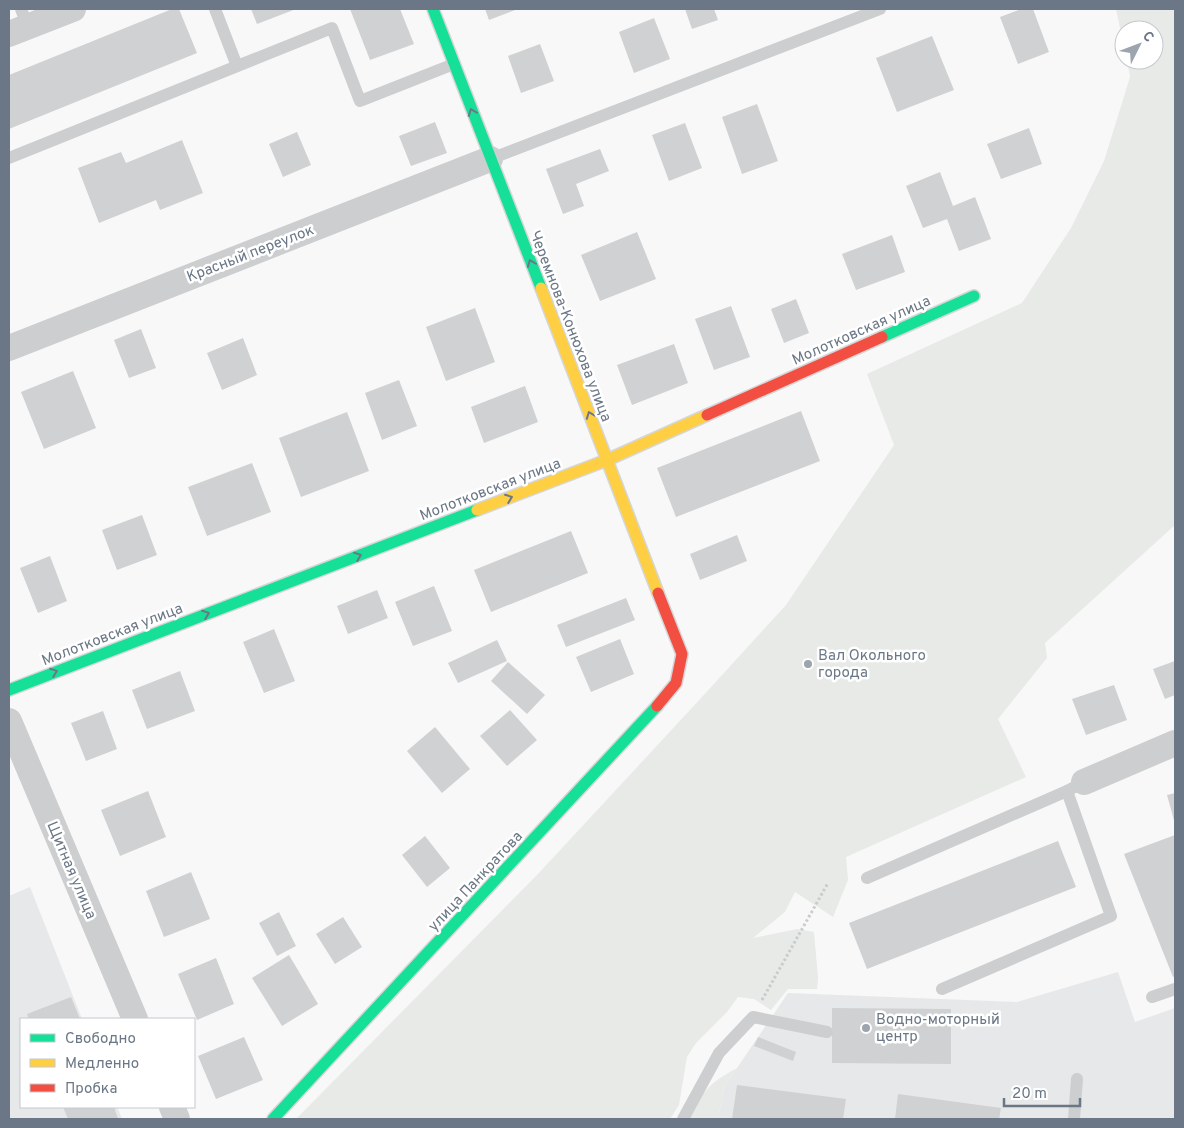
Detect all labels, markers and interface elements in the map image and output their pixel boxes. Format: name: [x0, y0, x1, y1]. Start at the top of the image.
north arrow: [1114, 20, 1164, 70]
text: С: [1138, 28, 1157, 46]
one-way arrow: [468, 108, 478, 116]
street label: Красный переулок: [184, 221, 317, 287]
street label: Черемнова-Конюхова улица: [524, 228, 615, 425]
one-way arrow: [527, 259, 537, 268]
street label: Молотковская улица: [789, 292, 934, 370]
one-way arrow: [586, 411, 596, 419]
street label: Молотковская улица: [417, 455, 564, 526]
one-way arrow: [505, 494, 513, 504]
one-way arrow: [353, 552, 362, 562]
street label: Молотковская улица: [39, 600, 186, 671]
one-way arrow: [201, 610, 210, 620]
place label: Вал Окольного города: [818, 647, 926, 683]
marker: Вал Окольного города: [802, 658, 814, 670]
one-way arrow: [49, 668, 58, 678]
street label: Щитная улица: [42, 819, 100, 922]
street label: улица Панкратова: [425, 828, 528, 936]
place label: Водно-моторный центр: [876, 1011, 1000, 1047]
legend: [20, 1018, 195, 1108]
marker: Водно-моторный центр: [860, 1022, 872, 1034]
text: Свободно: [65, 1030, 136, 1049]
text: Медленно: [65, 1055, 139, 1074]
scale bar: [1004, 1076, 1080, 1108]
text: Пробка: [65, 1080, 117, 1099]
text: 20 m: [1012, 1085, 1047, 1104]

